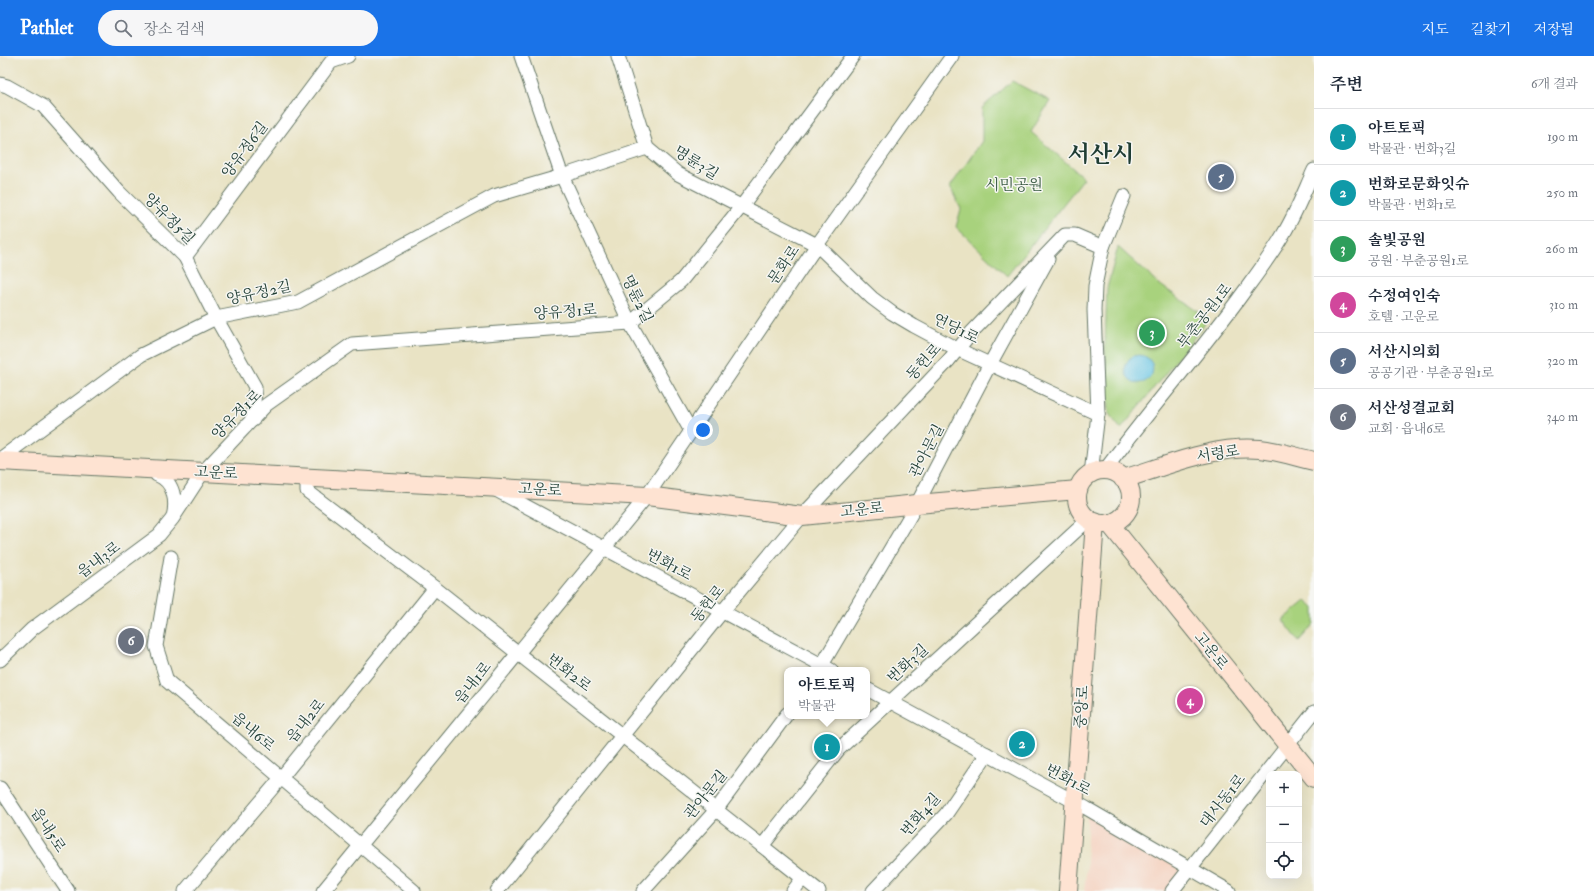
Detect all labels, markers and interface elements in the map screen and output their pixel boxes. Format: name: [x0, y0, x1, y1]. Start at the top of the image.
search box: [98, 10, 378, 46]
text: Pathlet: [20, 16, 74, 40]
icon: search: [112, 17, 134, 39]
text: 장소 검색: [144, 20, 205, 39]
text: 지도: [1422, 21, 1449, 38]
text: 길찾기: [1471, 21, 1511, 38]
text: 저장됨: [1533, 21, 1574, 38]
text: 주변: [1330, 74, 1363, 95]
text: 6개 결과: [1531, 76, 1578, 92]
street label: 양유정6길: [218, 118, 272, 182]
text: 아트토픽: [1368, 119, 1426, 138]
text: 1: [1341, 129, 1345, 145]
text: 190 m: [1547, 129, 1578, 145]
district label: 서산시: [1068, 140, 1134, 169]
text: 박물관 · 번화3길: [1368, 141, 1456, 157]
street label: 명륜3길: [670, 142, 722, 184]
pin: 5: [1208, 162, 1234, 192]
text: 번화로문화잇슈: [1368, 175, 1469, 194]
park label: 시민공원: [985, 176, 1043, 195]
text: 2: [1340, 185, 1346, 201]
text: 250 m: [1546, 185, 1578, 201]
street label: 양유정5길: [139, 189, 199, 249]
text: 박물관 · 번화1로: [1368, 197, 1456, 213]
text: 솔빛공원: [1368, 231, 1426, 250]
street label: 문화로: [764, 241, 804, 288]
text: 3: [1341, 241, 1346, 257]
text: 260 m: [1545, 241, 1578, 257]
text: 공원 · 부춘공원1로: [1368, 253, 1469, 269]
street label: 명륜2길: [617, 272, 657, 326]
street label: 양유정2길: [225, 277, 293, 309]
street label: 부춘공원1로: [1174, 279, 1237, 353]
text: 수정여인숙: [1368, 287, 1440, 306]
text: 4: [1339, 297, 1347, 313]
text: 310 m: [1549, 297, 1578, 313]
street label: 양유정1로: [533, 300, 598, 324]
text: 호텔 · 고운로: [1368, 309, 1439, 325]
street label: 연당1로: [930, 310, 983, 348]
pin: 3: [1139, 318, 1165, 348]
street label: 동헌로: [902, 339, 946, 385]
text: 서산시의회: [1368, 343, 1440, 362]
text: 5: [1340, 353, 1346, 369]
text: 320 m: [1547, 353, 1578, 369]
text: 공공기관 · 부춘공원1로: [1368, 365, 1494, 381]
street label: 양유정1로: [208, 386, 266, 444]
text: 서산성결교회: [1368, 399, 1455, 418]
text: 6: [1340, 409, 1346, 425]
text: 340 m: [1547, 409, 1578, 425]
your location: [693, 420, 713, 440]
street label: 관아문길: [905, 421, 949, 481]
text: 교회 · 읍내6로: [1368, 421, 1445, 437]
street label: 서령로: [1195, 441, 1241, 467]
street label: 고운로: [194, 462, 239, 484]
street label: 고운로: [518, 479, 563, 501]
street label: 고운로: [839, 498, 885, 522]
street label: 읍내3로: [74, 537, 125, 582]
street label: 번화1로: [643, 545, 695, 585]
street label: 동헌로: [687, 581, 729, 627]
pin: 6: [118, 626, 144, 656]
street label: 고운로: [1190, 628, 1232, 674]
street label: 번화3길: [884, 640, 932, 688]
street label: 번화2로: [543, 650, 595, 697]
street label: 읍내1로: [450, 658, 496, 708]
popup: [784, 667, 870, 719]
text: 아트토픽: [798, 676, 856, 695]
street label: 중앙로: [1071, 684, 1093, 729]
pin: 4: [1177, 686, 1203, 716]
street label: 읍내2로: [283, 695, 330, 747]
text: 박물관: [798, 698, 836, 714]
street label: 읍내6로: [227, 708, 279, 756]
pin: 2: [1009, 729, 1035, 759]
pin: 1: [814, 732, 840, 762]
street label: 번화1로: [1042, 760, 1094, 800]
street label: 관아문길: [680, 766, 732, 824]
street label: 대사동1로: [1196, 770, 1250, 832]
map controls: [1266, 771, 1302, 879]
button: +: [1266, 771, 1302, 807]
street label: 번화4길: [897, 789, 945, 841]
street label: 읍내5로: [26, 804, 70, 857]
button: −: [1266, 807, 1302, 843]
button: locate: [1266, 843, 1302, 879]

